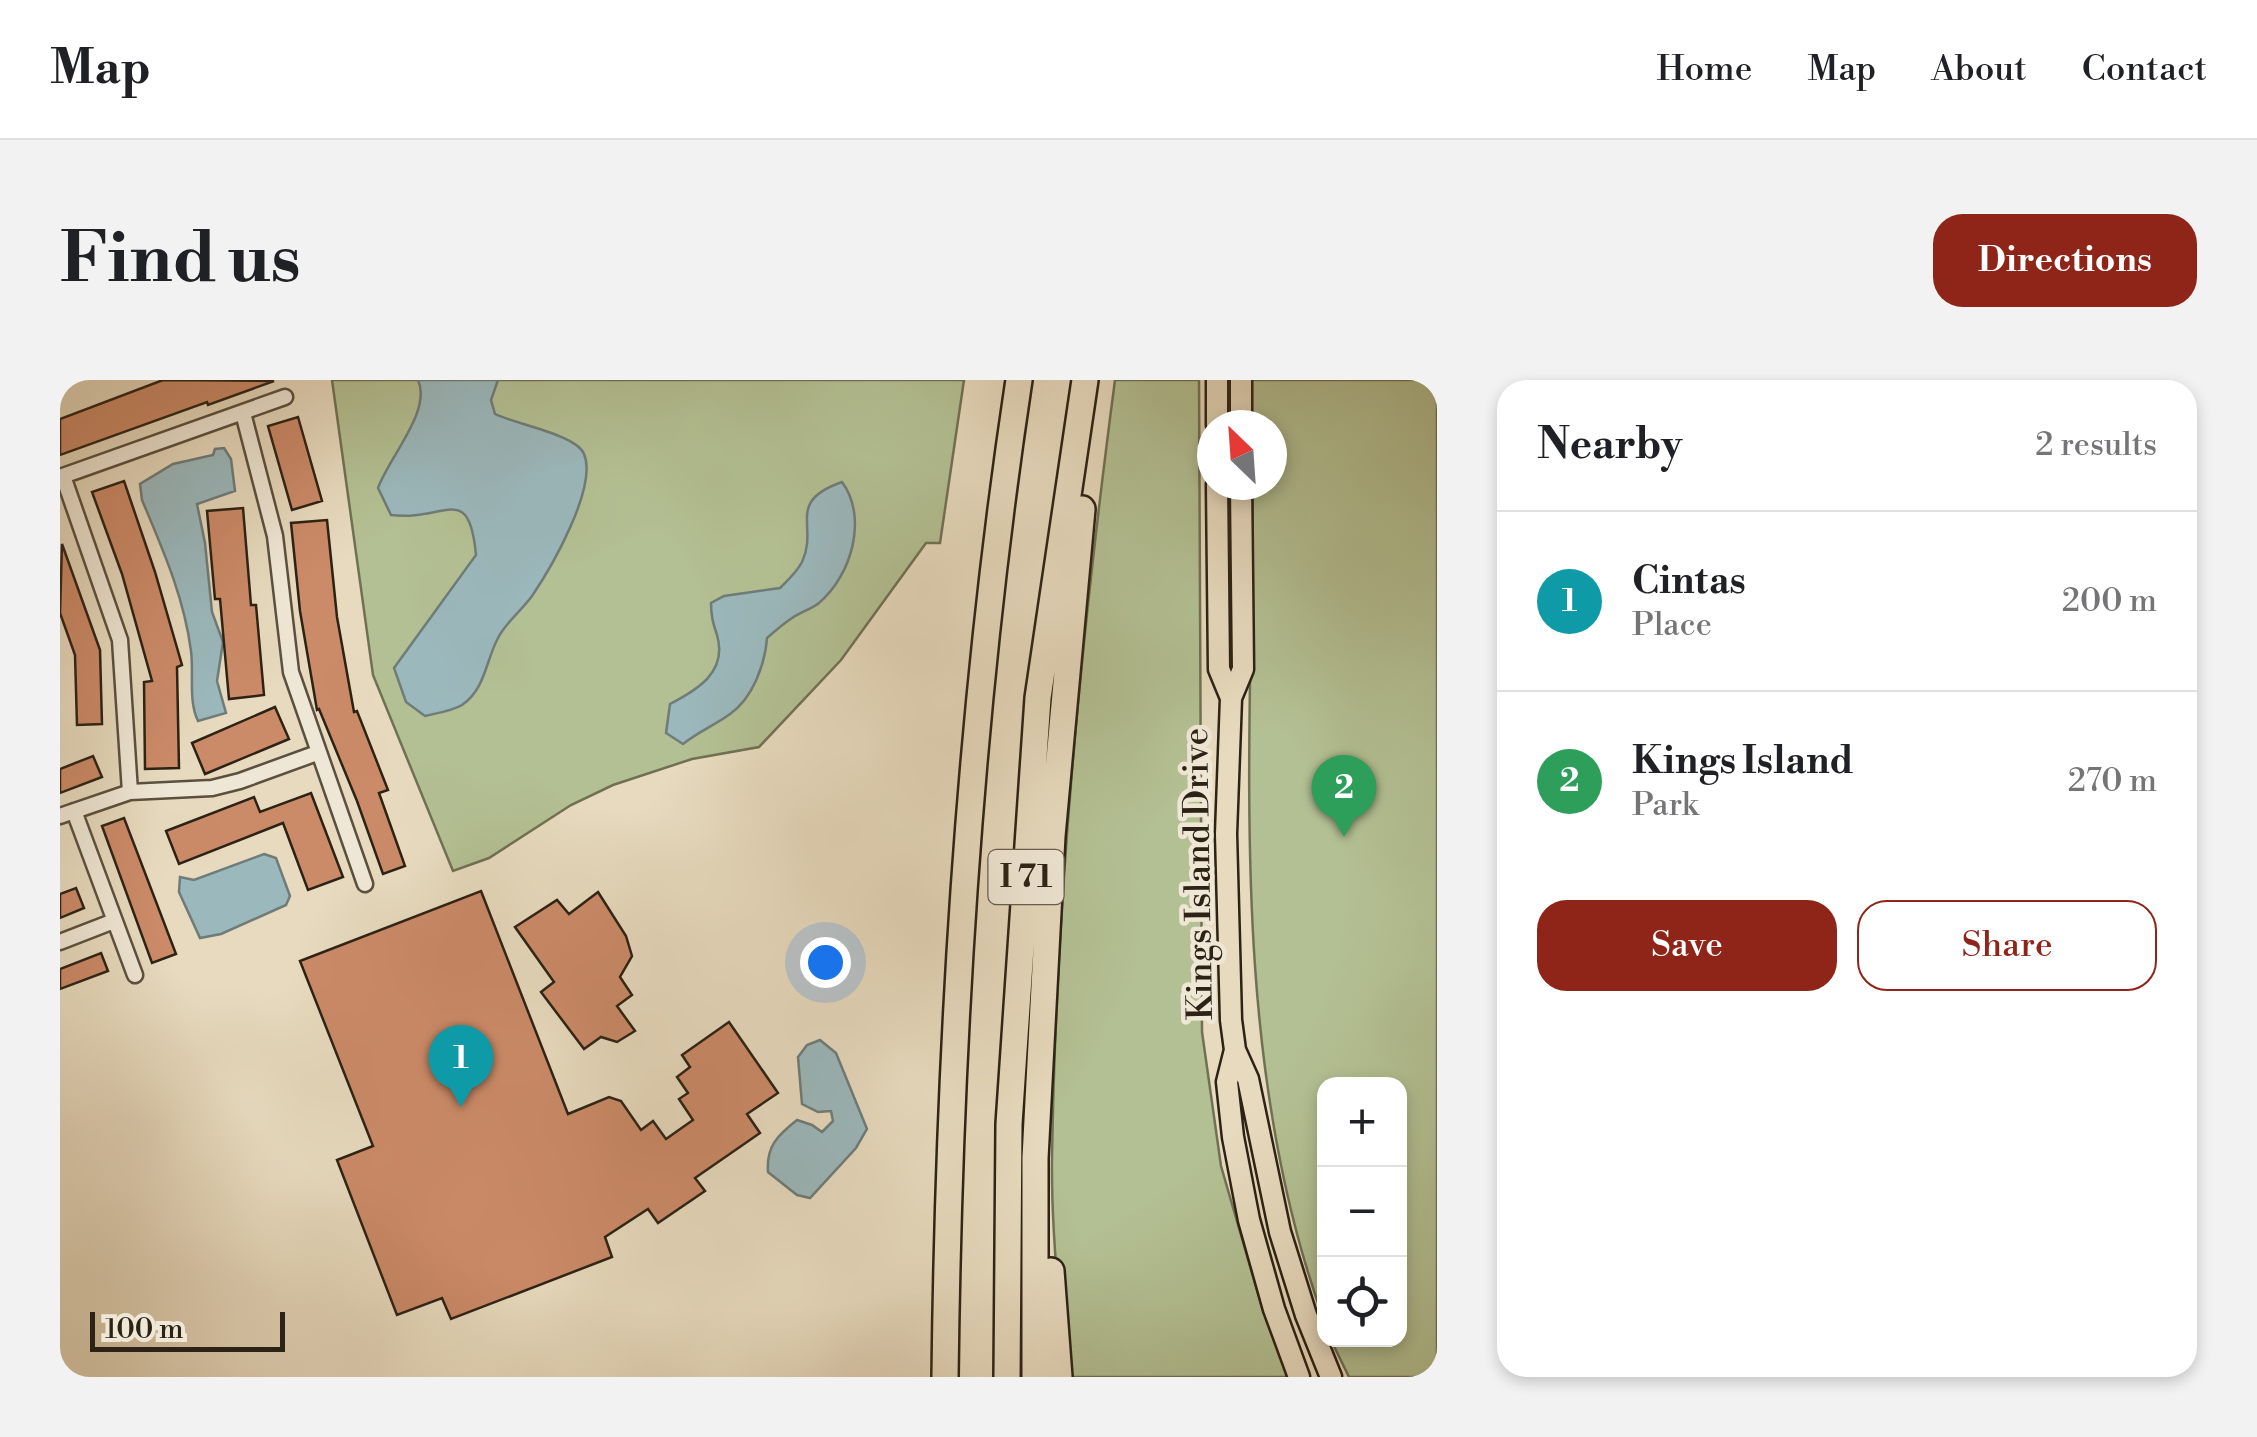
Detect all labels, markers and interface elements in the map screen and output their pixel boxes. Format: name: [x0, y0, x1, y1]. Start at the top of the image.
text: Map: [50, 39, 151, 99]
text: Home: [1656, 48, 1752, 91]
text: Map: [1807, 48, 1876, 91]
text: About: [1931, 48, 2027, 91]
text: Contact: [2082, 48, 2207, 91]
button: Directions: [1933, 214, 2197, 307]
text: Find us: [60, 216, 301, 304]
north arrow: [1197, 410, 1287, 500]
text: Nearby: [1537, 419, 1682, 472]
text: 2 results: [2035, 425, 2157, 465]
text: Cintas: [1632, 558, 1746, 605]
text: 1: [1562, 581, 1577, 621]
text: 200 m: [2062, 581, 2157, 621]
text: Place: [1632, 605, 1712, 645]
street label: Kings Island Drive: [1175, 727, 1223, 1021]
text: Kings Island: [1632, 738, 1853, 785]
pin: 2: [1312, 754, 1376, 837]
text: 2: [1559, 761, 1580, 801]
text: 270 m: [2068, 761, 2157, 801]
text: Park: [1632, 785, 1699, 825]
road number: I 71: [988, 850, 1064, 904]
button: Save: [1537, 900, 1837, 991]
button: Share: [1857, 900, 2157, 991]
your location: [800, 937, 851, 988]
pin: 1: [428, 1024, 494, 1107]
map controls: [1317, 1077, 1407, 1347]
button: +: [1317, 1077, 1407, 1167]
button: −: [1317, 1167, 1407, 1257]
button: locate: [1317, 1257, 1407, 1347]
scale bar: [90, 1307, 285, 1351]
text: 100 m: [105, 1312, 184, 1347]

